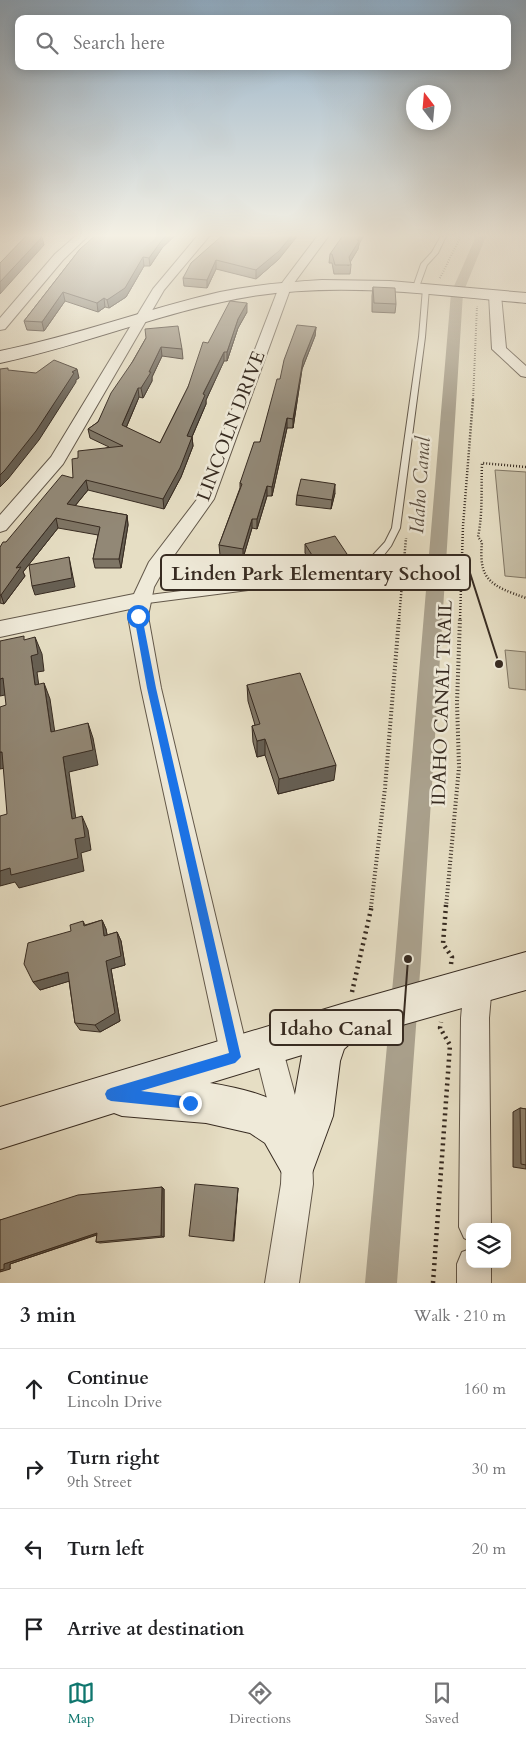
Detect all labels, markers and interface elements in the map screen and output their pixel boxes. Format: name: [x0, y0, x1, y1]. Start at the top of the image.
search box: [15, 15, 511, 70]
icon: search: [33, 29, 61, 57]
text: Search here: [73, 30, 165, 56]
north arrow: [406, 85, 451, 130]
street label: LINCOLN DRIVE: [190, 347, 272, 505]
water label: Idaho Canal: [403, 435, 437, 534]
callout: Linden Park Elementary School: [161, 555, 470, 590]
text: Linden Park Elementary School: [171, 560, 461, 587]
street label: IDAHO CANAL TRAIL: [425, 599, 459, 806]
route start: [127, 605, 150, 628]
callout: Idaho Canal: [270, 1010, 403, 1045]
text: Idaho Canal: [280, 1015, 392, 1042]
route end: [179, 1092, 202, 1115]
map controls: [466, 1223, 511, 1268]
button: layers: [466, 1223, 511, 1268]
text: 3 min: [20, 1301, 76, 1330]
text: Walk · 210 m: [414, 1305, 506, 1327]
text: Continue: [67, 1365, 149, 1391]
icon: ahead: [20, 1375, 48, 1403]
text: 160 m: [464, 1378, 506, 1400]
text: Lincoln Drive: [67, 1391, 162, 1413]
text: Turn right: [67, 1445, 159, 1471]
icon: right: [20, 1455, 48, 1483]
text: 30 m: [472, 1458, 506, 1480]
text: 9th Street: [67, 1471, 132, 1493]
icon: left: [20, 1535, 48, 1563]
text: Turn left: [67, 1536, 144, 1562]
text: 20 m: [472, 1538, 506, 1560]
icon: arrive: [20, 1615, 48, 1643]
text: Arrive at destination: [67, 1616, 244, 1642]
tab: Map: [67, 1679, 95, 1728]
tab: Directions: [229, 1679, 291, 1728]
tab: Saved: [425, 1679, 459, 1728]

